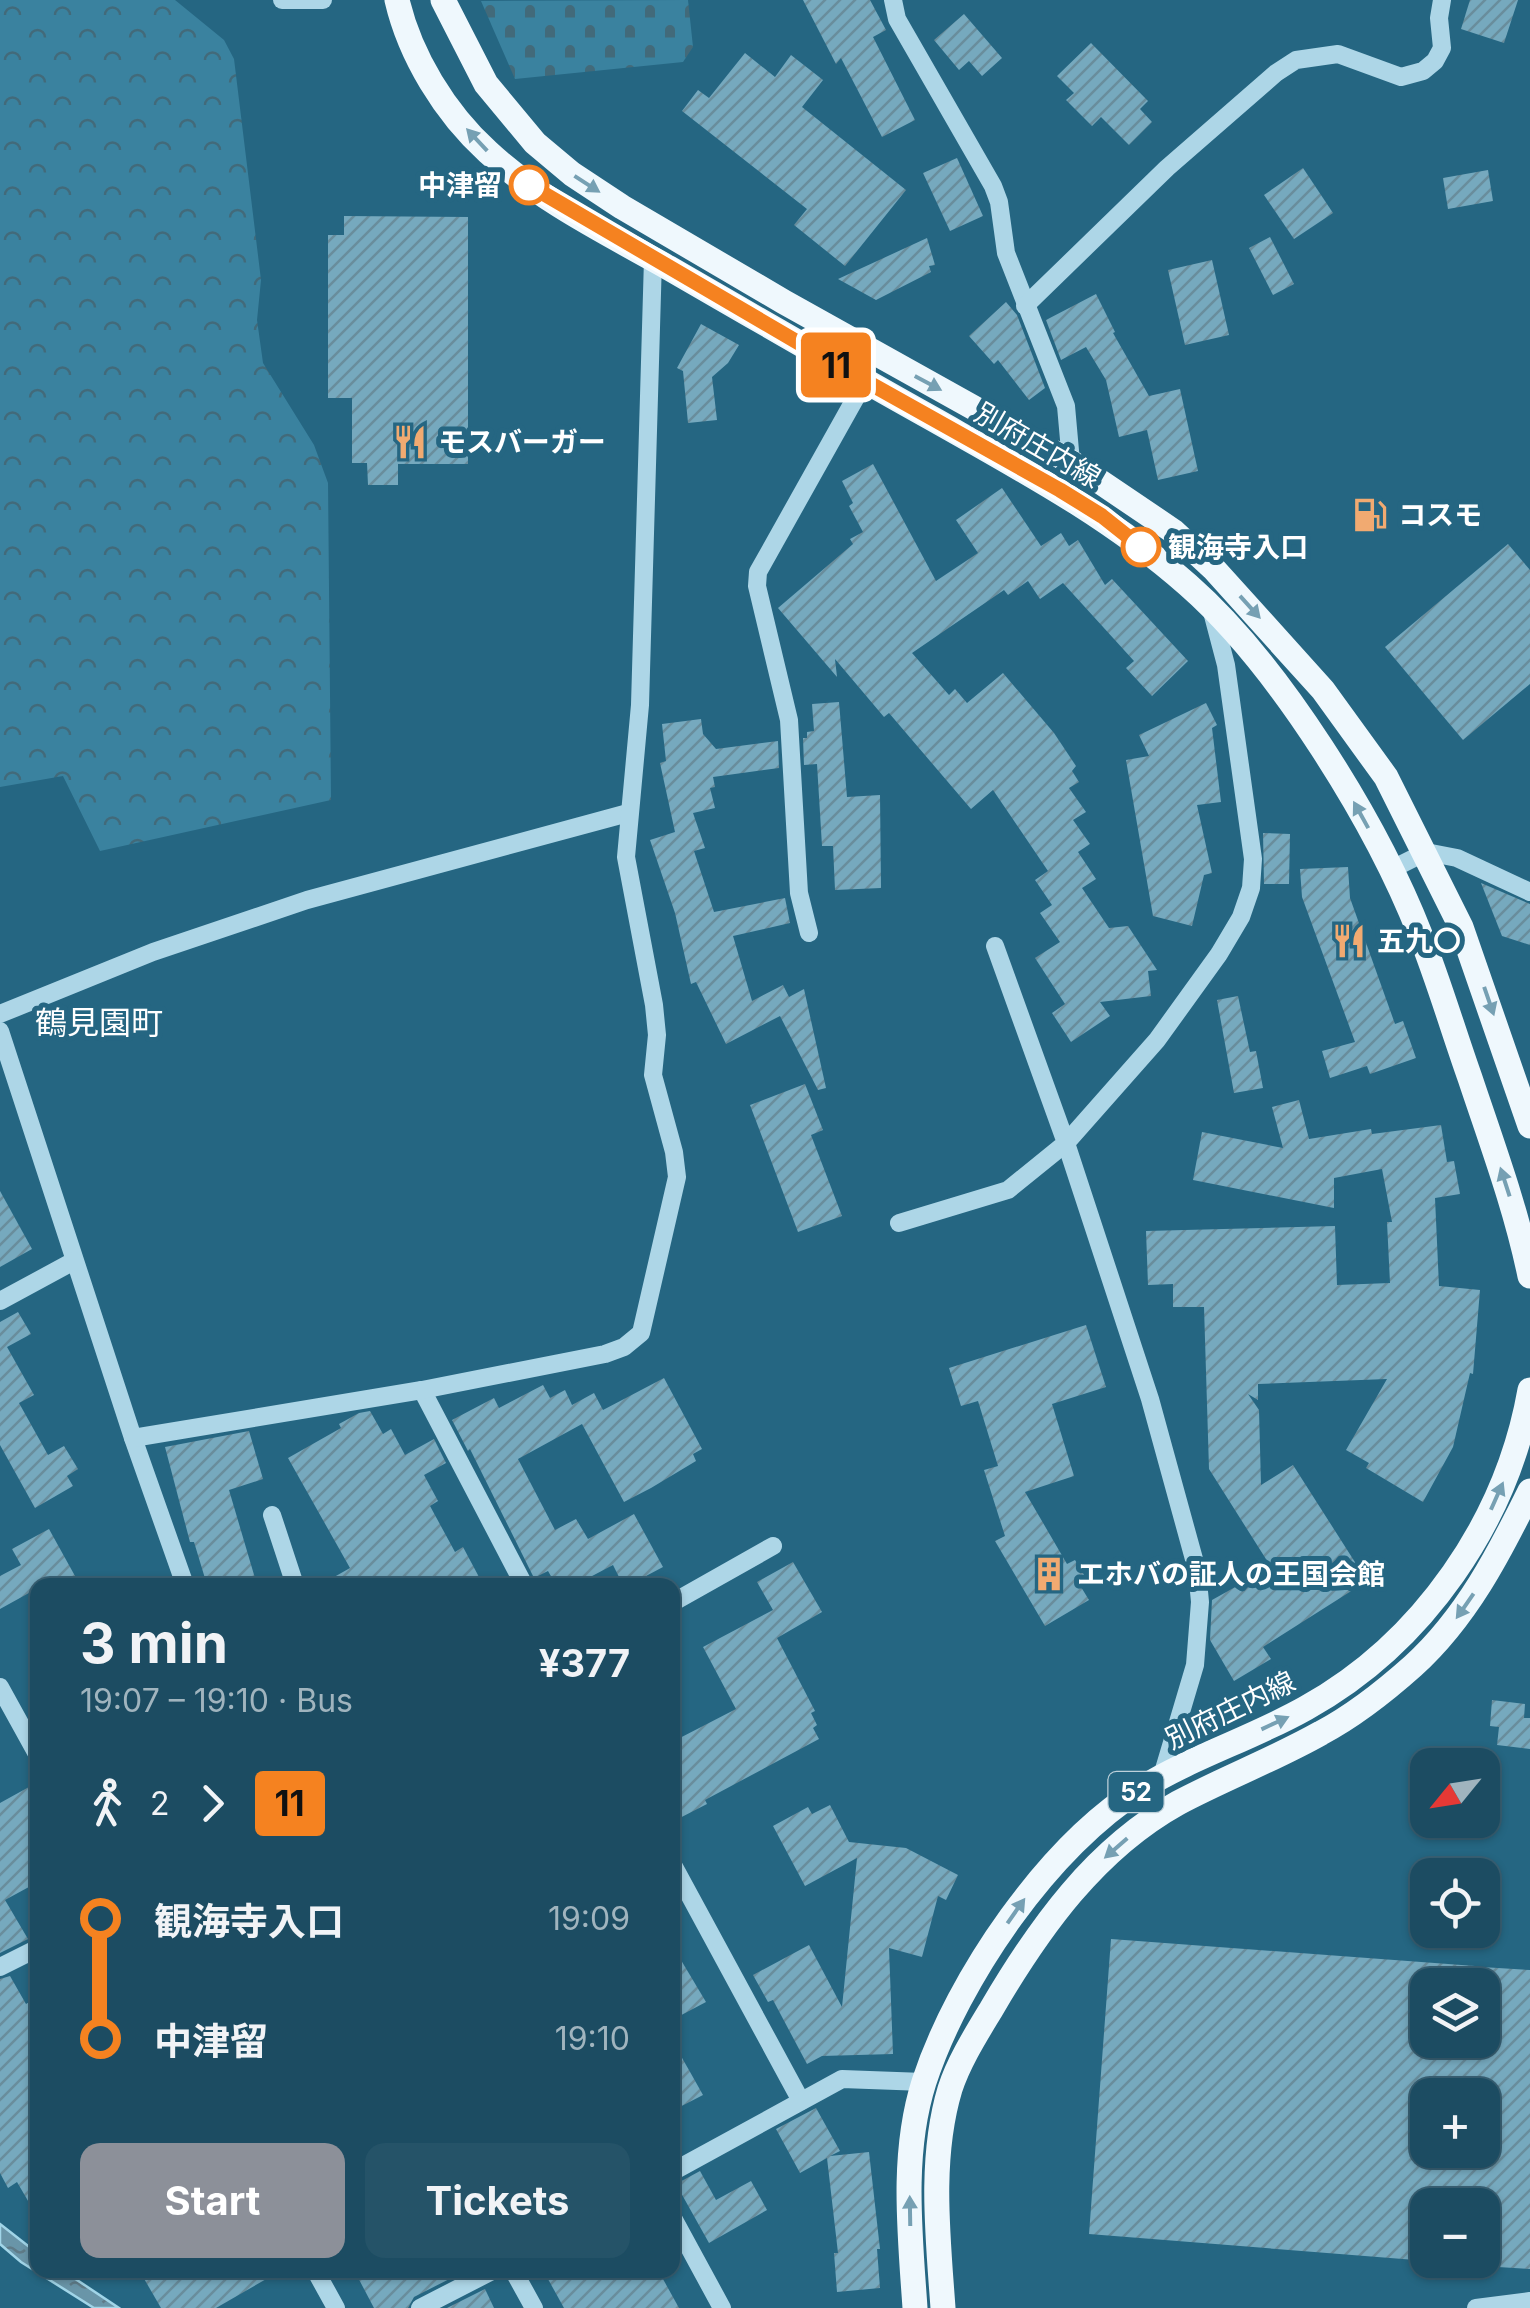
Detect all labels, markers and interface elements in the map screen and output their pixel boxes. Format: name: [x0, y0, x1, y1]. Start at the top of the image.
one-way arrow: [466, 128, 489, 152]
marker: 中津留: [510, 166, 548, 204]
place label: 中津留: [418, 168, 502, 202]
one-way arrow: [574, 174, 601, 192]
line badge: 11: [791, 332, 881, 398]
text: 11: [821, 344, 851, 386]
one-way arrow: [914, 374, 942, 392]
street label: 別府庄内線: [969, 395, 1107, 495]
restaurant icon: モスバーガー: [391, 423, 429, 461]
place label: モスバーガー: [438, 425, 606, 459]
fuel station icon: コスモ: [1351, 496, 1389, 534]
place label: コスモ: [1398, 498, 1482, 532]
marker: 観海寺入口: [1122, 528, 1160, 566]
place label: 観海寺入口: [1168, 530, 1308, 564]
one-way arrow: [1239, 594, 1261, 619]
one-way arrow: [1353, 800, 1370, 829]
restaurant icon: 五九〇: [1330, 922, 1368, 960]
place label: 五九〇: [1377, 924, 1461, 958]
one-way arrow: [1482, 987, 1497, 1017]
district label: 鶴見園町: [35, 1003, 163, 1042]
one-way arrow: [1496, 1166, 1511, 1196]
one-way arrow: [1489, 1481, 1505, 1511]
building icon: エホバの証人の王国会館: [1030, 1555, 1068, 1593]
place label: エホバの証人の王国会館: [1077, 1557, 1385, 1591]
one-way arrow: [1456, 1592, 1475, 1619]
text: 3 min: [80, 1610, 228, 1676]
text: ¥377: [539, 1640, 630, 1686]
street label: 別府庄内線: [1160, 1664, 1300, 1756]
text: 19:07 – 19:10 · Bus: [80, 1681, 353, 1720]
one-way arrow: [1261, 1715, 1290, 1732]
north arrow: [1410, 1748, 1500, 1838]
map controls: [1410, 1748, 1500, 2278]
road number: 52: [1108, 1772, 1164, 1812]
icon: walk: [80, 1776, 135, 1831]
icon: forward: [185, 1776, 240, 1831]
text: 11: [275, 1782, 305, 1824]
text: 2: [150, 1784, 170, 1823]
one-way arrow: [1104, 1837, 1129, 1859]
button: locate: [1410, 1858, 1500, 1948]
one-way arrow: [1006, 1897, 1025, 1924]
text: 観海寺入口: [154, 1898, 344, 1944]
text: 19:09: [548, 1899, 630, 1938]
button: layers: [1410, 1968, 1500, 2058]
text: 中津留: [154, 2018, 268, 2064]
text: 19:10: [555, 2019, 630, 2058]
button: +: [1410, 2078, 1500, 2168]
button: Start: [80, 2143, 345, 2258]
button: Tickets: [365, 2143, 630, 2258]
button: −: [1410, 2188, 1500, 2278]
one-way arrow: [901, 2194, 917, 2226]

